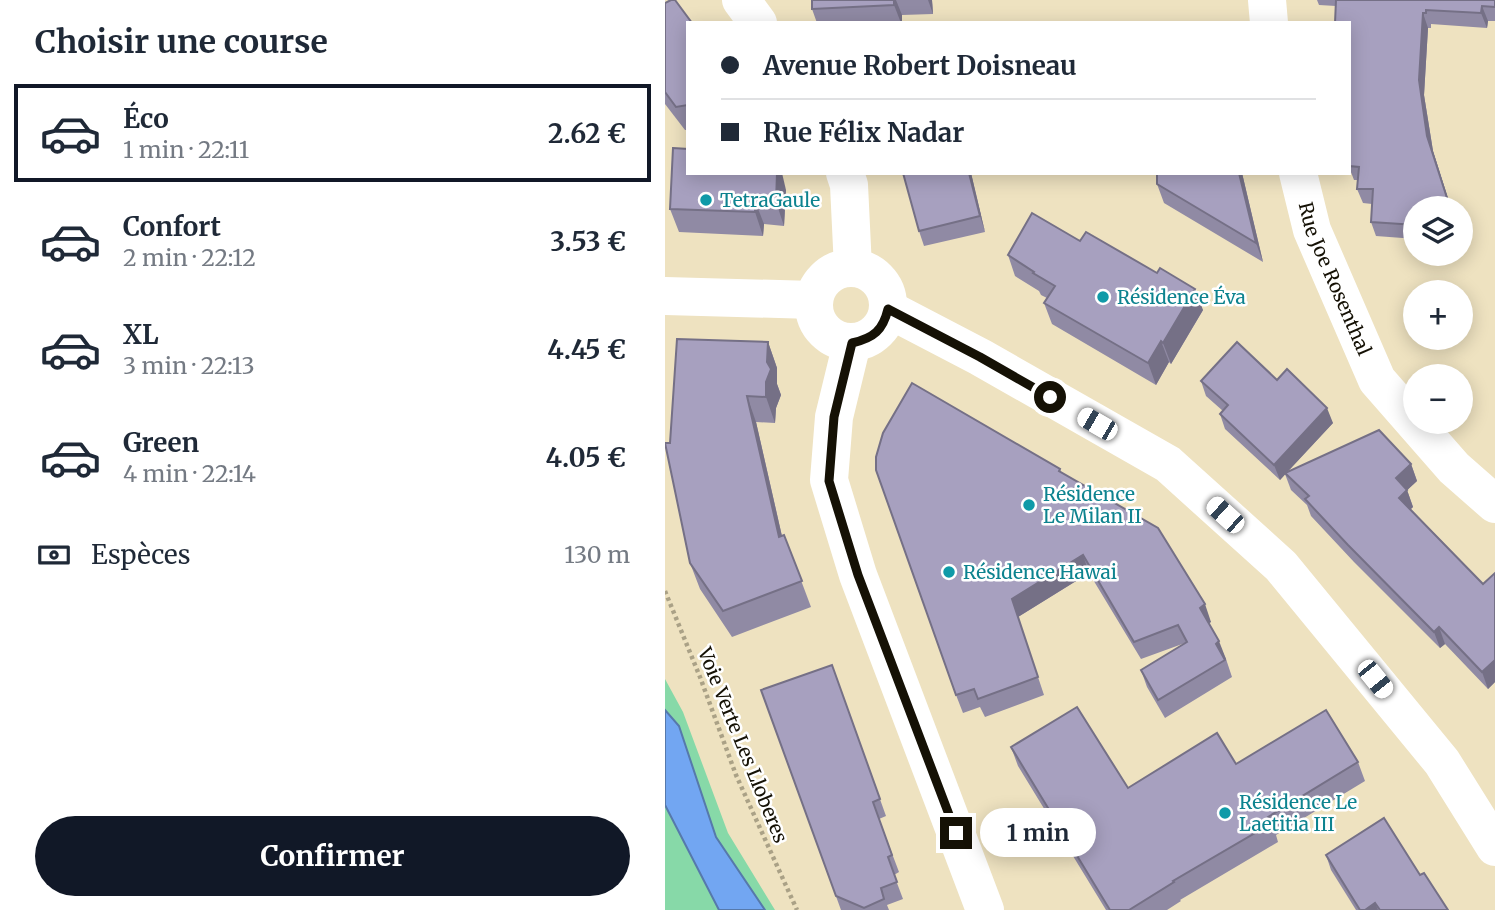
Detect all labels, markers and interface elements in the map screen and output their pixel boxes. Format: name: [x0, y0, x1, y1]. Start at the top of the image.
text: Choisir une course: [35, 22, 328, 62]
text: Avenue Robert Doisneau: [763, 49, 1077, 82]
icon: car: [39, 102, 102, 165]
text: Éco: [123, 102, 169, 135]
text: Rue Félix Nadar: [763, 116, 964, 149]
text: 2.62 €: [548, 117, 626, 150]
text: 1 min · 22:11: [123, 135, 249, 164]
place label: TetraGaule: [720, 188, 820, 212]
marker: TetraGaule: [698, 192, 714, 208]
map controls: [1403, 196, 1473, 434]
button: layers: [1403, 196, 1473, 266]
street label: Rue Joe Rosenthal: [1294, 199, 1377, 359]
icon: car: [39, 210, 102, 273]
text: Confort: [123, 210, 221, 243]
text: 3.53 €: [550, 225, 626, 258]
text: 2 min · 22:12: [123, 243, 256, 272]
button: +: [1403, 280, 1473, 350]
place label: Résidence Éva: [1117, 285, 1246, 309]
marker: Résidence Éva: [1095, 289, 1111, 305]
icon: car: [39, 318, 102, 381]
text: XL: [123, 318, 159, 351]
text: 4.45 €: [547, 333, 626, 366]
text: 3 min · 22:13: [123, 351, 255, 380]
button: −: [1403, 364, 1473, 434]
route start: [1034, 381, 1066, 413]
car: [1074, 404, 1121, 444]
icon: car: [39, 426, 102, 489]
text: Green: [123, 426, 199, 459]
text: 4.05 €: [546, 441, 626, 474]
text: 4 min · 22:14: [123, 459, 256, 488]
place label: Résidence Le Milan II: [1043, 482, 1142, 528]
car: [1203, 493, 1248, 537]
marker: Résidence Le Milan II: [1021, 497, 1037, 513]
icon: cash: [35, 536, 73, 574]
text: Espèces: [91, 538, 191, 571]
text: 130 m: [564, 540, 630, 569]
place label: Résidence Hawai: [963, 560, 1117, 584]
marker: Résidence Hawai: [941, 564, 957, 580]
street label: Voie Verte Les Lloberes: [692, 643, 793, 846]
car: [1354, 656, 1397, 702]
place label: Résidence Le Laetitia III: [1239, 790, 1357, 836]
marker: Résidence Le Laetitia III: [1217, 805, 1233, 821]
callout: 1 min: [981, 808, 1096, 858]
button: Confirmer: [35, 816, 630, 896]
route end: [940, 817, 972, 849]
text: 1 min: [1007, 818, 1069, 847]

